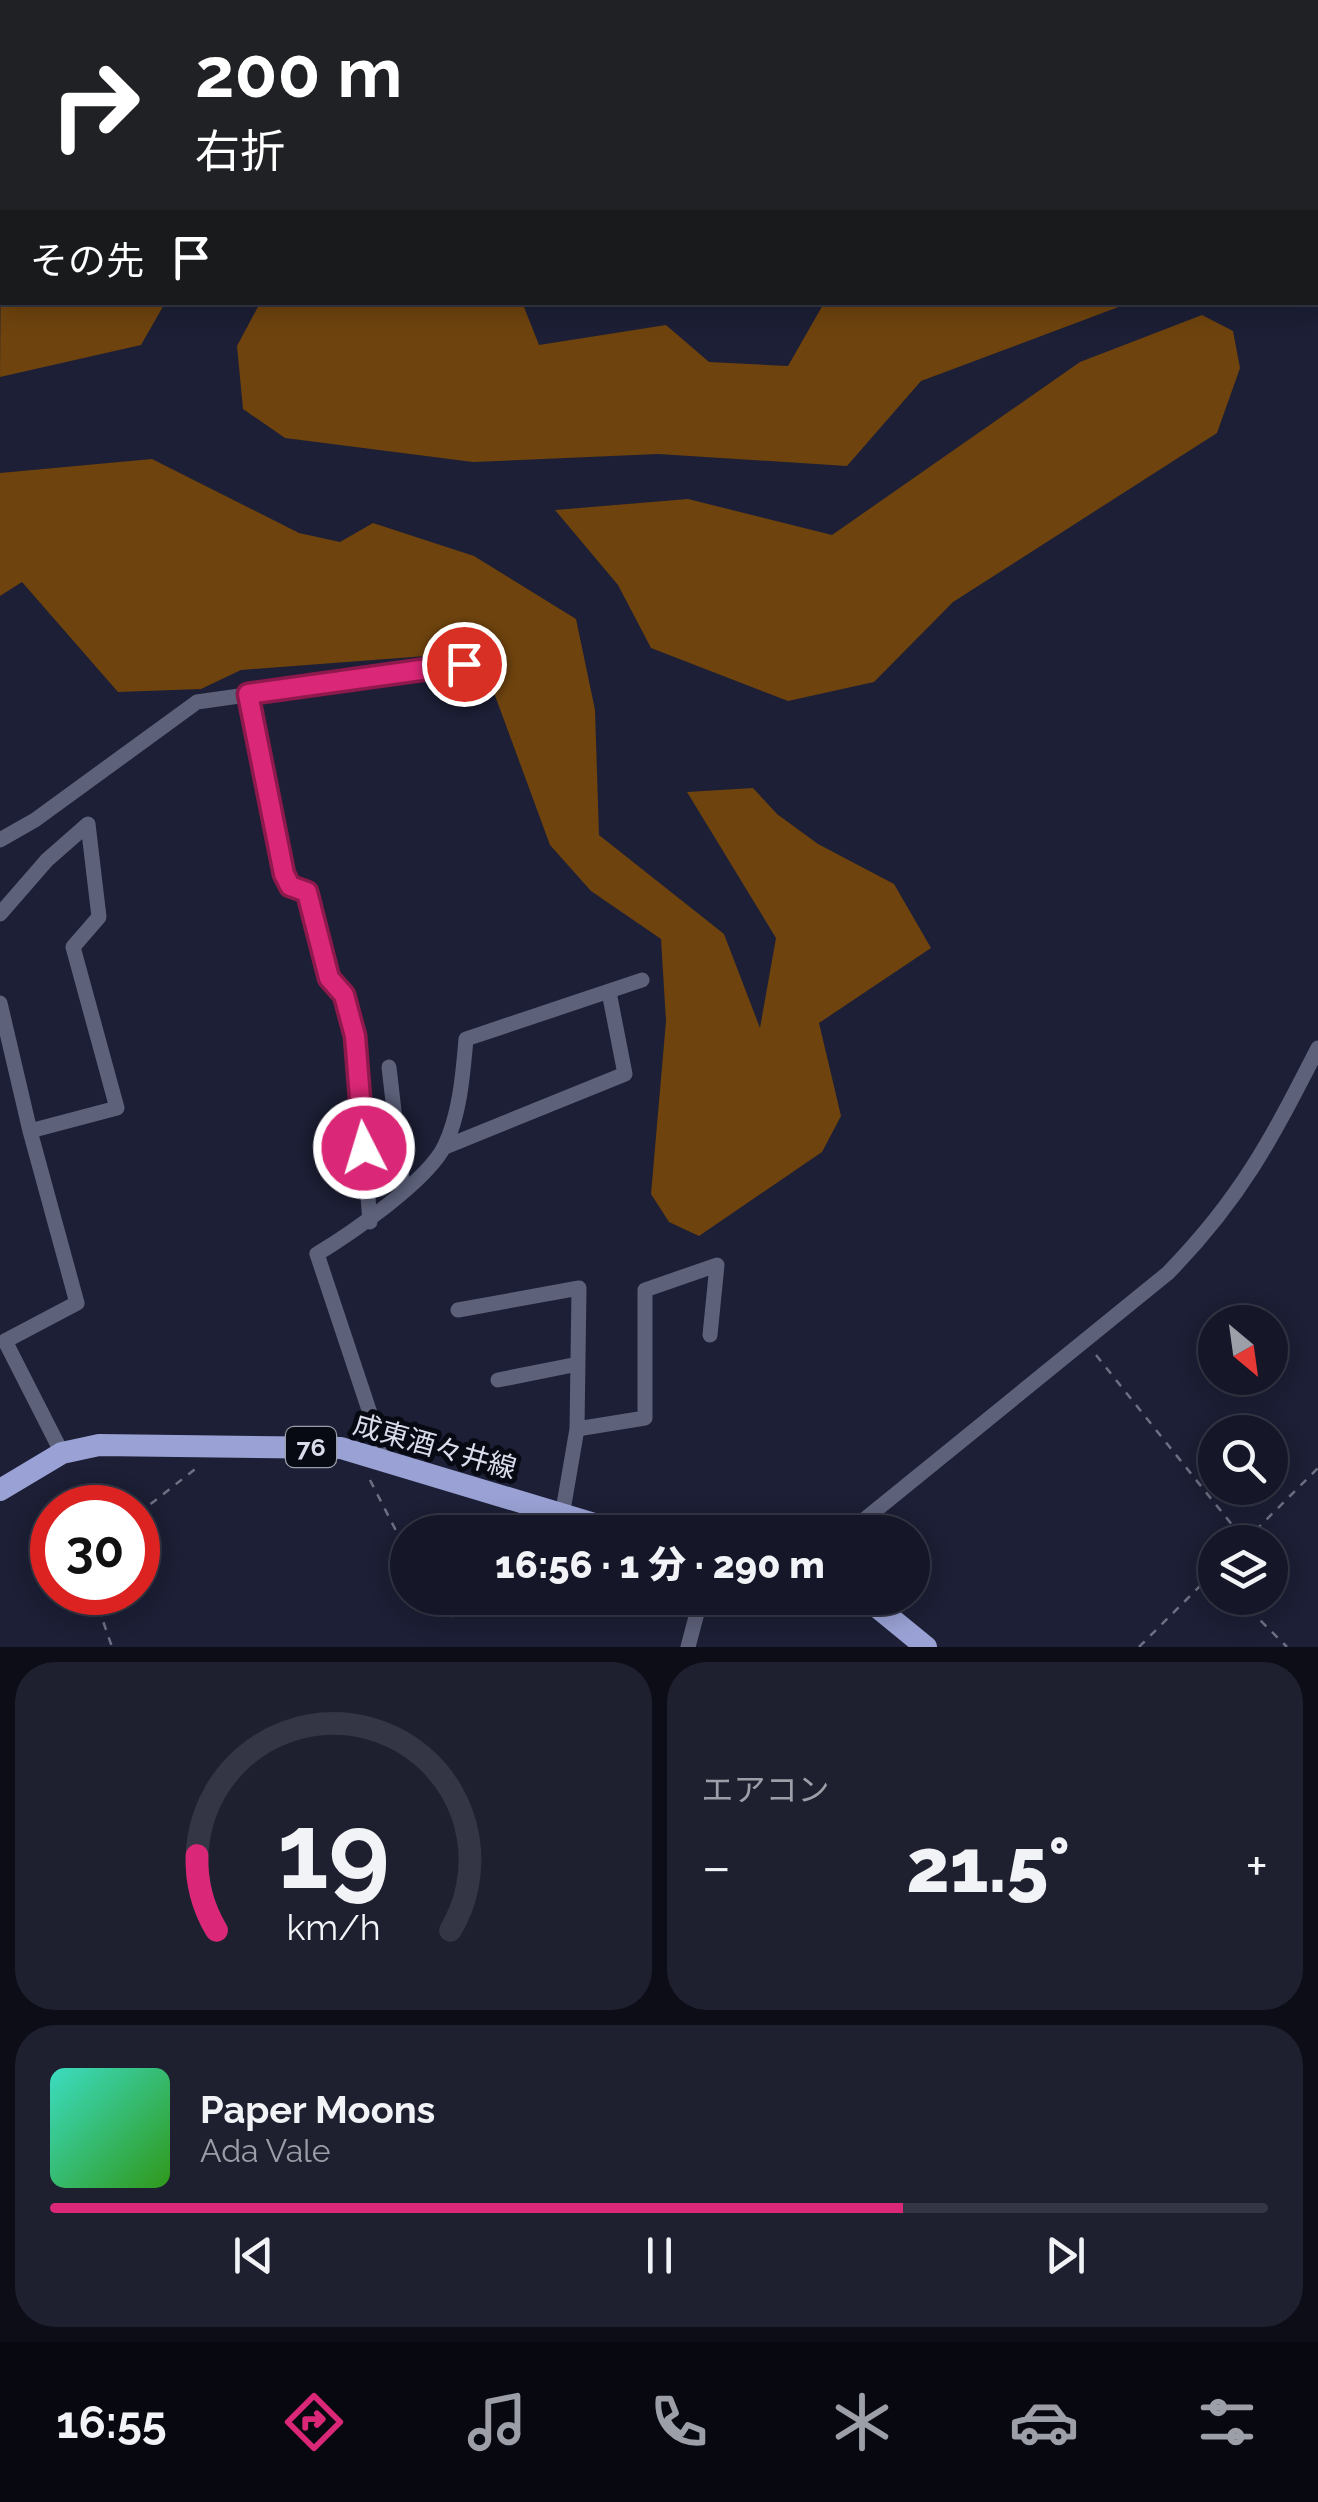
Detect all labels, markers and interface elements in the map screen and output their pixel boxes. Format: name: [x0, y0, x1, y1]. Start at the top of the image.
text: 200 m: [195, 31, 402, 113]
icon: right: [30, 40, 160, 170]
text: 右折: [195, 125, 285, 178]
icon: arrive: [164, 230, 219, 285]
text: その先: [30, 238, 144, 283]
pin: [422, 622, 507, 707]
icon: arrive: [437, 637, 492, 692]
position arrow: [312, 1096, 416, 1200]
north arrow: [1198, 1305, 1288, 1395]
map controls: [1198, 1305, 1288, 1615]
street label: 成東酒々井線: [350, 1407, 520, 1485]
button: search: [1198, 1415, 1288, 1505]
road number: 76: [286, 1427, 336, 1467]
speed limit sign: 30: [30, 1485, 160, 1615]
button: layers: [1198, 1525, 1288, 1615]
text: 16:56 · 1 分 · 290 m: [495, 1542, 825, 1587]
text: エアコン: [702, 1771, 830, 1808]
text: 19: [277, 1790, 390, 1912]
text: 21.5°: [906, 1821, 1070, 1910]
text: −: [702, 1834, 731, 1899]
text: +: [1245, 1834, 1268, 1899]
text: km/h: [286, 1906, 380, 1948]
text: Paper Moons: [200, 2087, 435, 2132]
text: Ada Vale: [200, 2132, 331, 2169]
icon: previous: [226, 2228, 281, 2283]
icon: pause: [632, 2228, 687, 2283]
icon: next: [1038, 2228, 1093, 2283]
icon: directions: [279, 2387, 349, 2457]
icon: music: [462, 2387, 532, 2457]
icon: phone: [644, 2387, 714, 2457]
icon: climate: [827, 2387, 897, 2457]
icon: car: [1009, 2387, 1079, 2457]
icon: filters: [1192, 2387, 1262, 2457]
text: 16:55: [56, 2396, 167, 2449]

